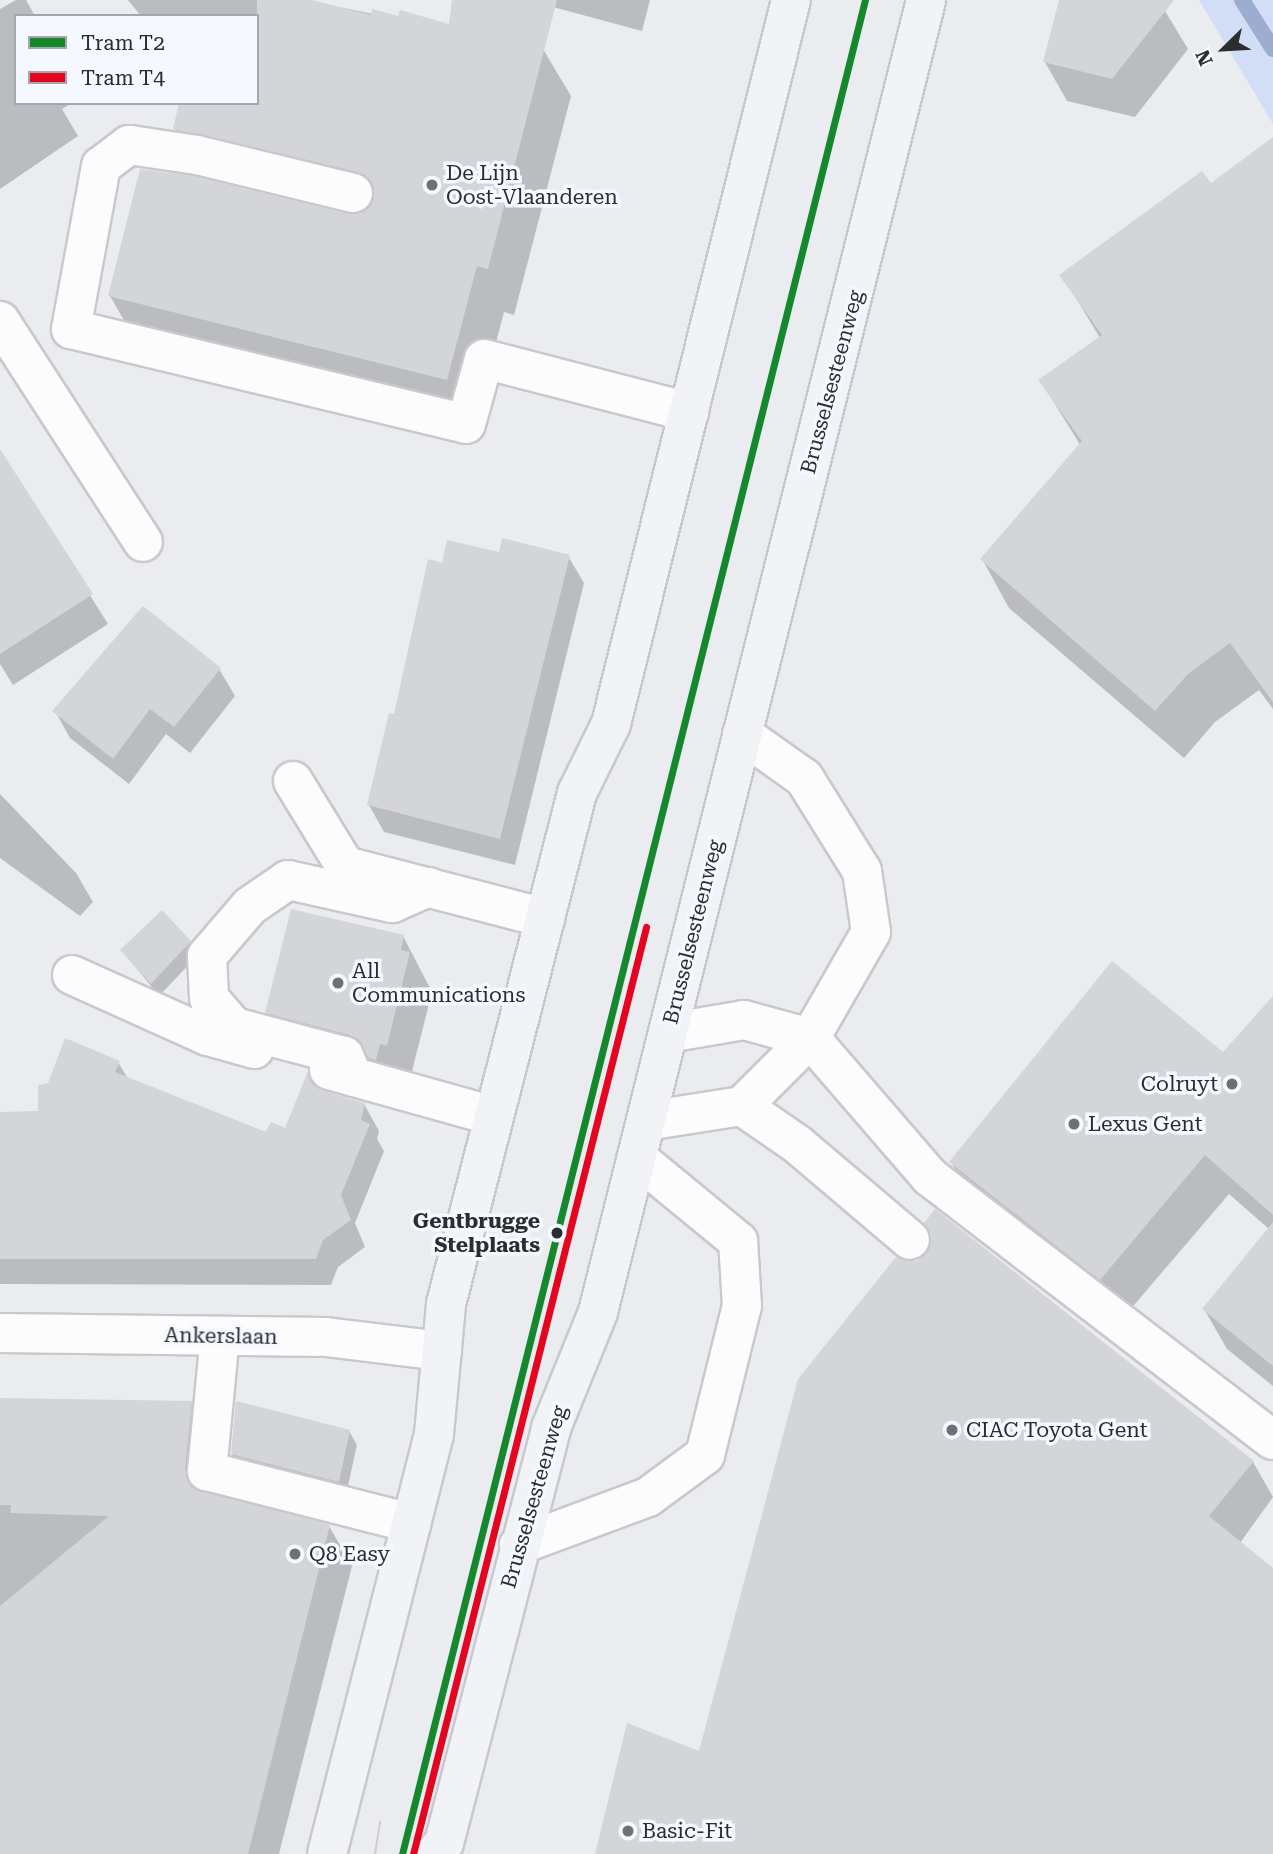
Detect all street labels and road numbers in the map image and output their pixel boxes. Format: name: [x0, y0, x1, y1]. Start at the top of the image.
street label: Brusselsesteenweg: [795, 287, 869, 477]
street label: Brusselsesteenweg: [658, 837, 728, 1027]
street label: Ankerslaan: [164, 1322, 278, 1350]
street label: Brusselsesteenweg: [496, 1403, 572, 1591]

